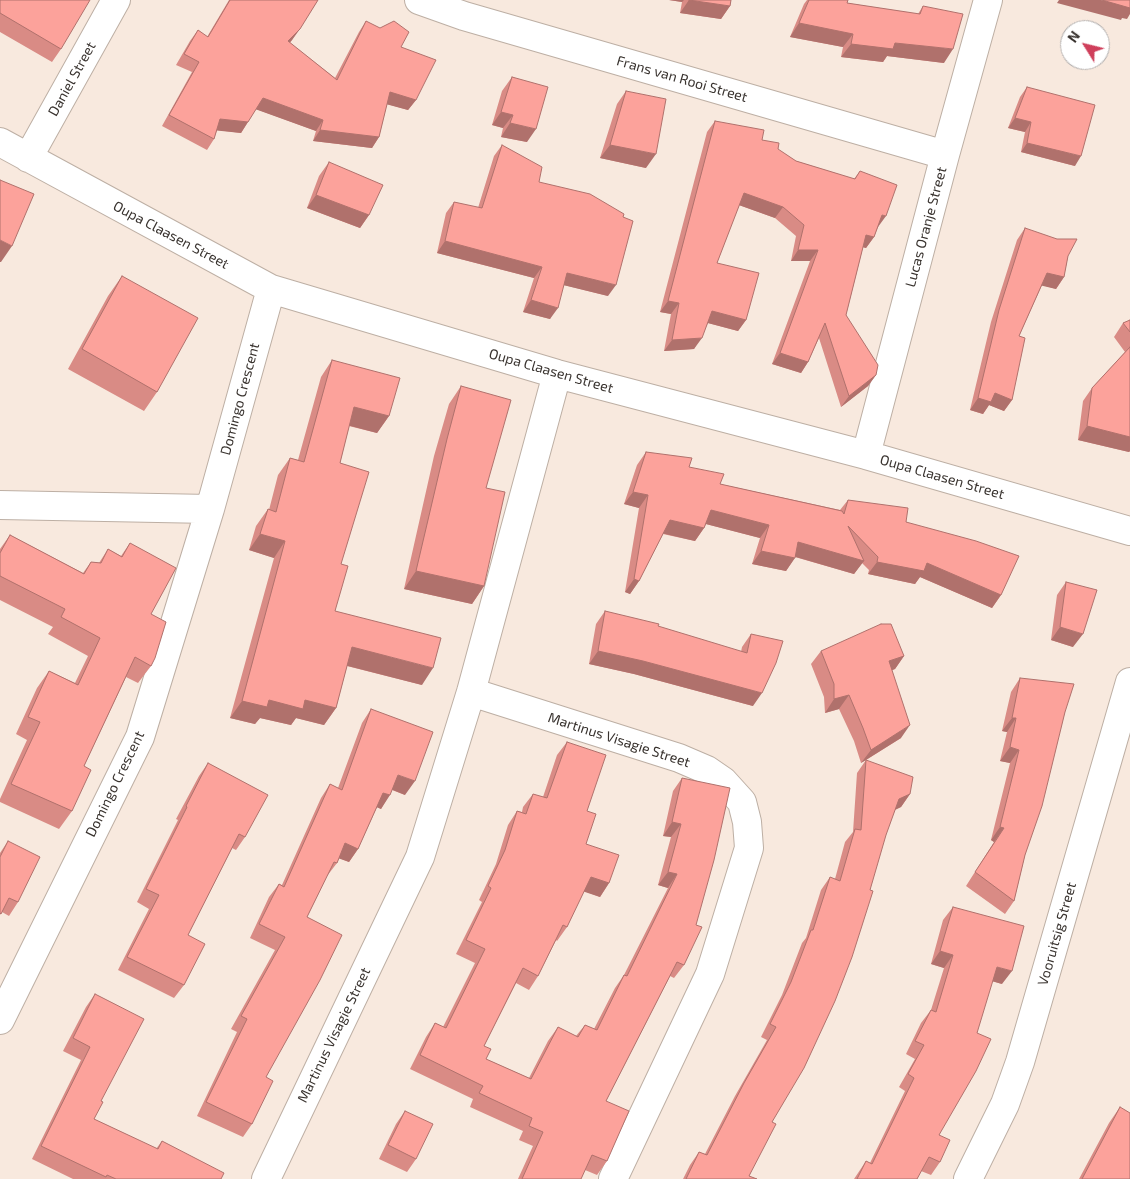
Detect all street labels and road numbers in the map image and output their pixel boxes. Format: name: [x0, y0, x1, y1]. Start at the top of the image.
street label: Daniel Street: [45, 39, 99, 119]
street label: Frans van Rooi Street: [615, 52, 749, 106]
street label: Lucas Oranje Street: [902, 165, 950, 289]
street label: Oupa Claasen Street: [110, 197, 232, 273]
street label: Domingo Crescent: [217, 341, 263, 457]
street label: Oupa Claasen Street: [487, 345, 615, 397]
street label: Oupa Claasen Street: [878, 451, 1006, 503]
street label: Martinus Visagie Street: [546, 709, 692, 771]
street label: Domingo Crescent: [82, 728, 148, 840]
street label: Vooruitsig Street: [1034, 880, 1080, 988]
street label: Martinus Visagie Street: [294, 965, 374, 1105]

